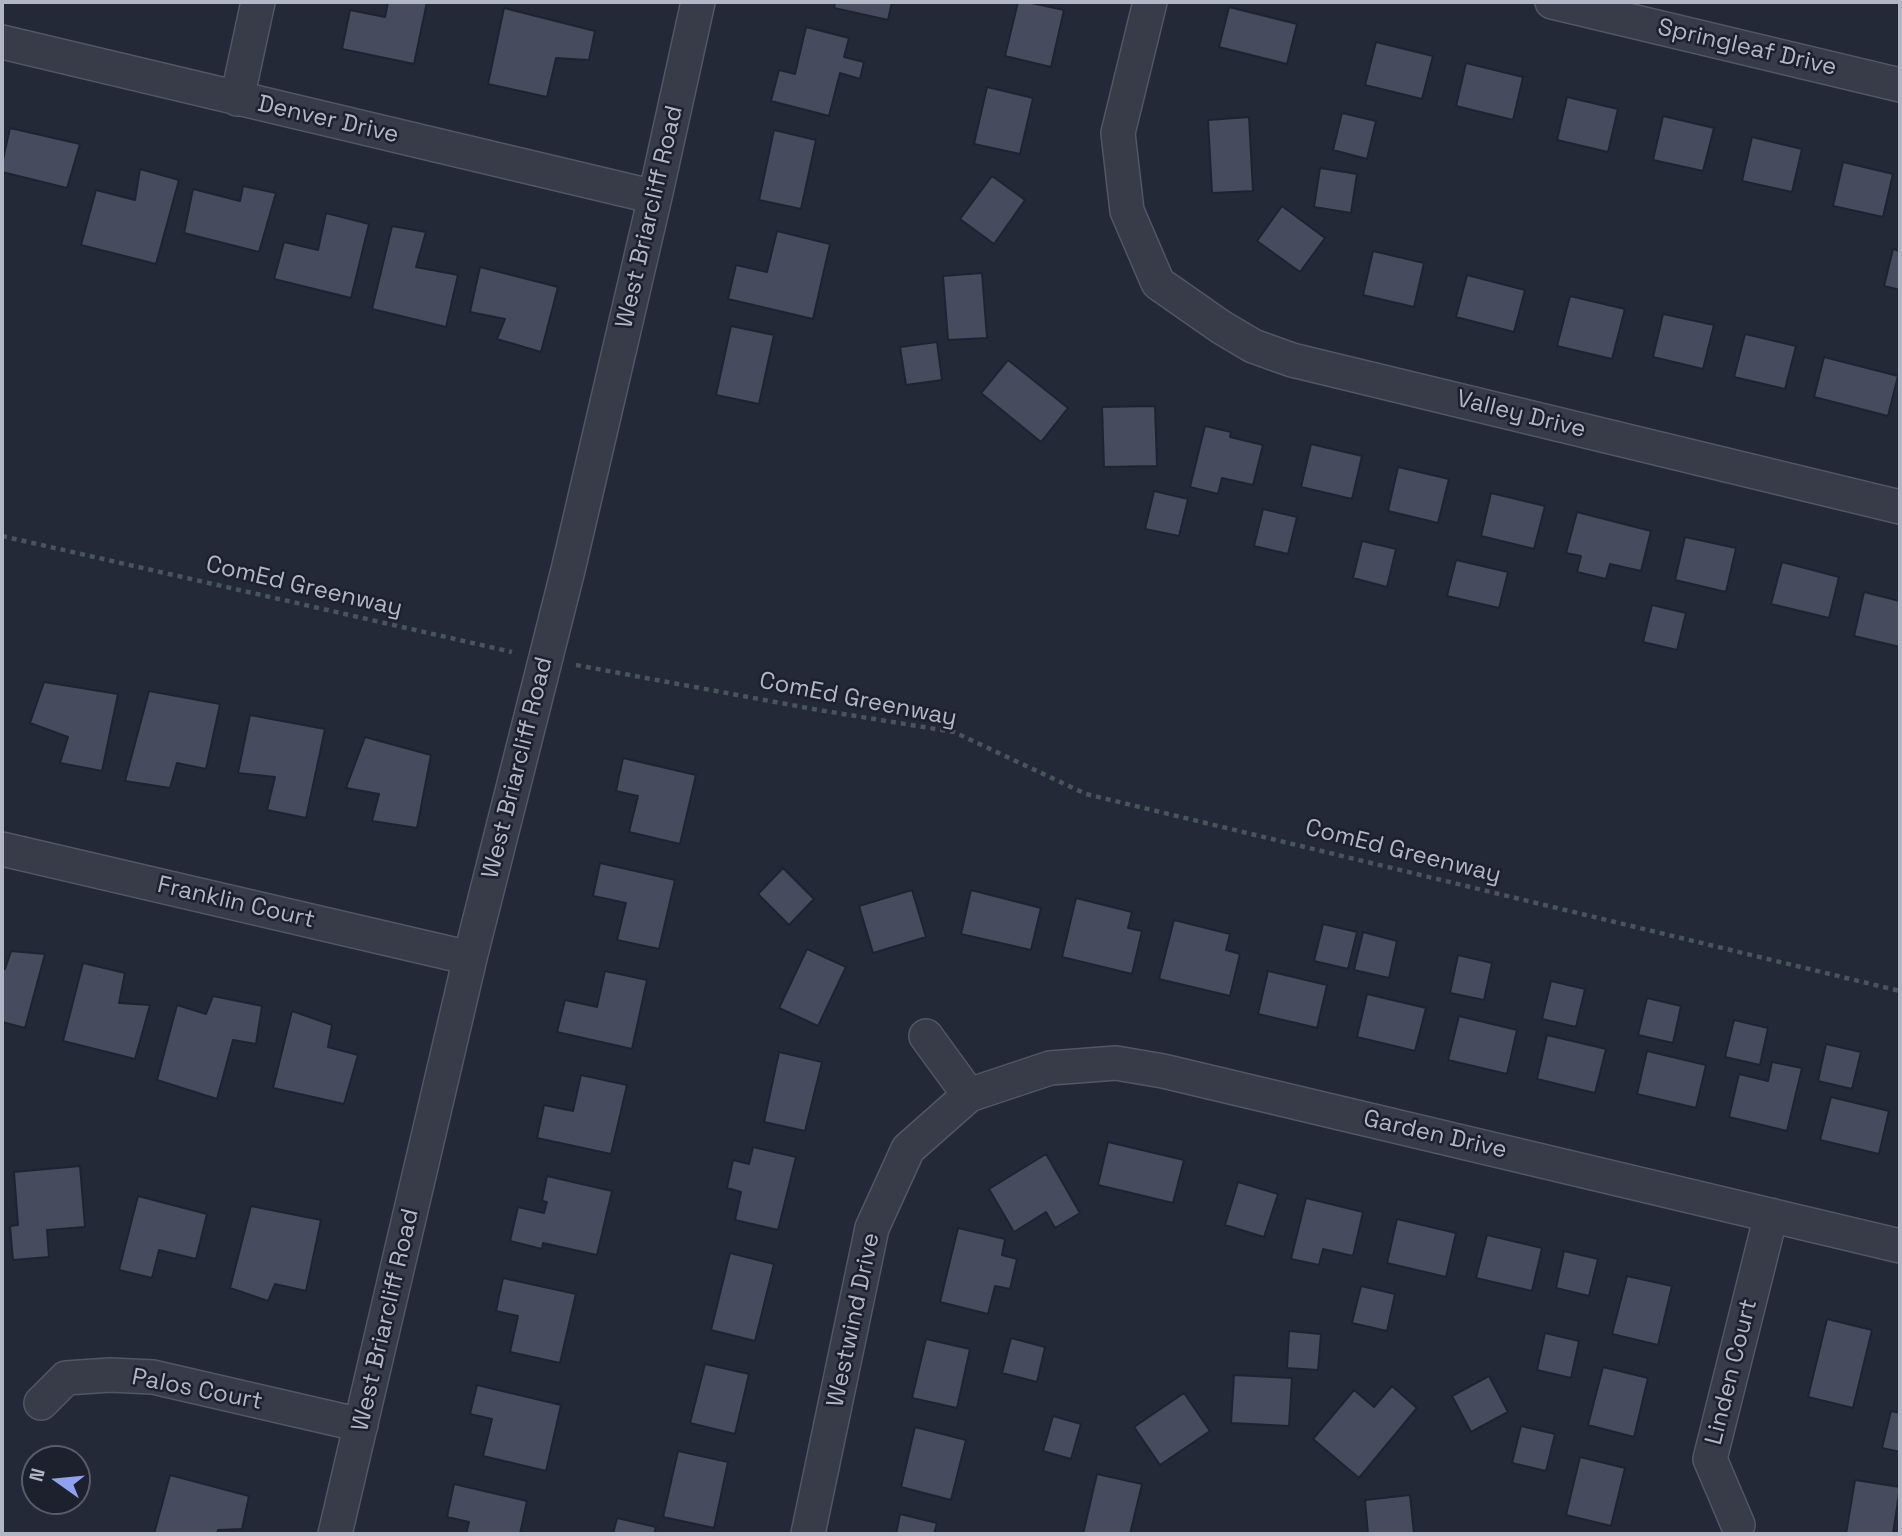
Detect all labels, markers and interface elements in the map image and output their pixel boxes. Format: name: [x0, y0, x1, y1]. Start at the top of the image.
street label: Springleaf Drive: [1655, 13, 1839, 83]
street label: Denver Drive: [255, 90, 401, 150]
street label: West Briarcliff Road: [610, 103, 690, 331]
street label: Valley Drive: [1453, 385, 1589, 445]
street label: ComEd Greenway: [203, 550, 405, 624]
street label: West Briarcliff Road: [477, 654, 559, 882]
street label: ComEd Greenway: [757, 667, 959, 733]
street label: ComEd Greenway: [1302, 814, 1504, 890]
street label: Franklin Court: [154, 871, 318, 935]
street label: Garden Drive: [1360, 1105, 1510, 1165]
street label: West Briarcliff Road: [346, 1206, 426, 1434]
street label: Westwind Drive: [821, 1230, 887, 1410]
street label: Linden Court: [1700, 1296, 1764, 1448]
street label: Palos Court: [129, 1363, 265, 1417]
north arrow: [21, 1445, 91, 1515]
text: N: [23, 1466, 51, 1484]

